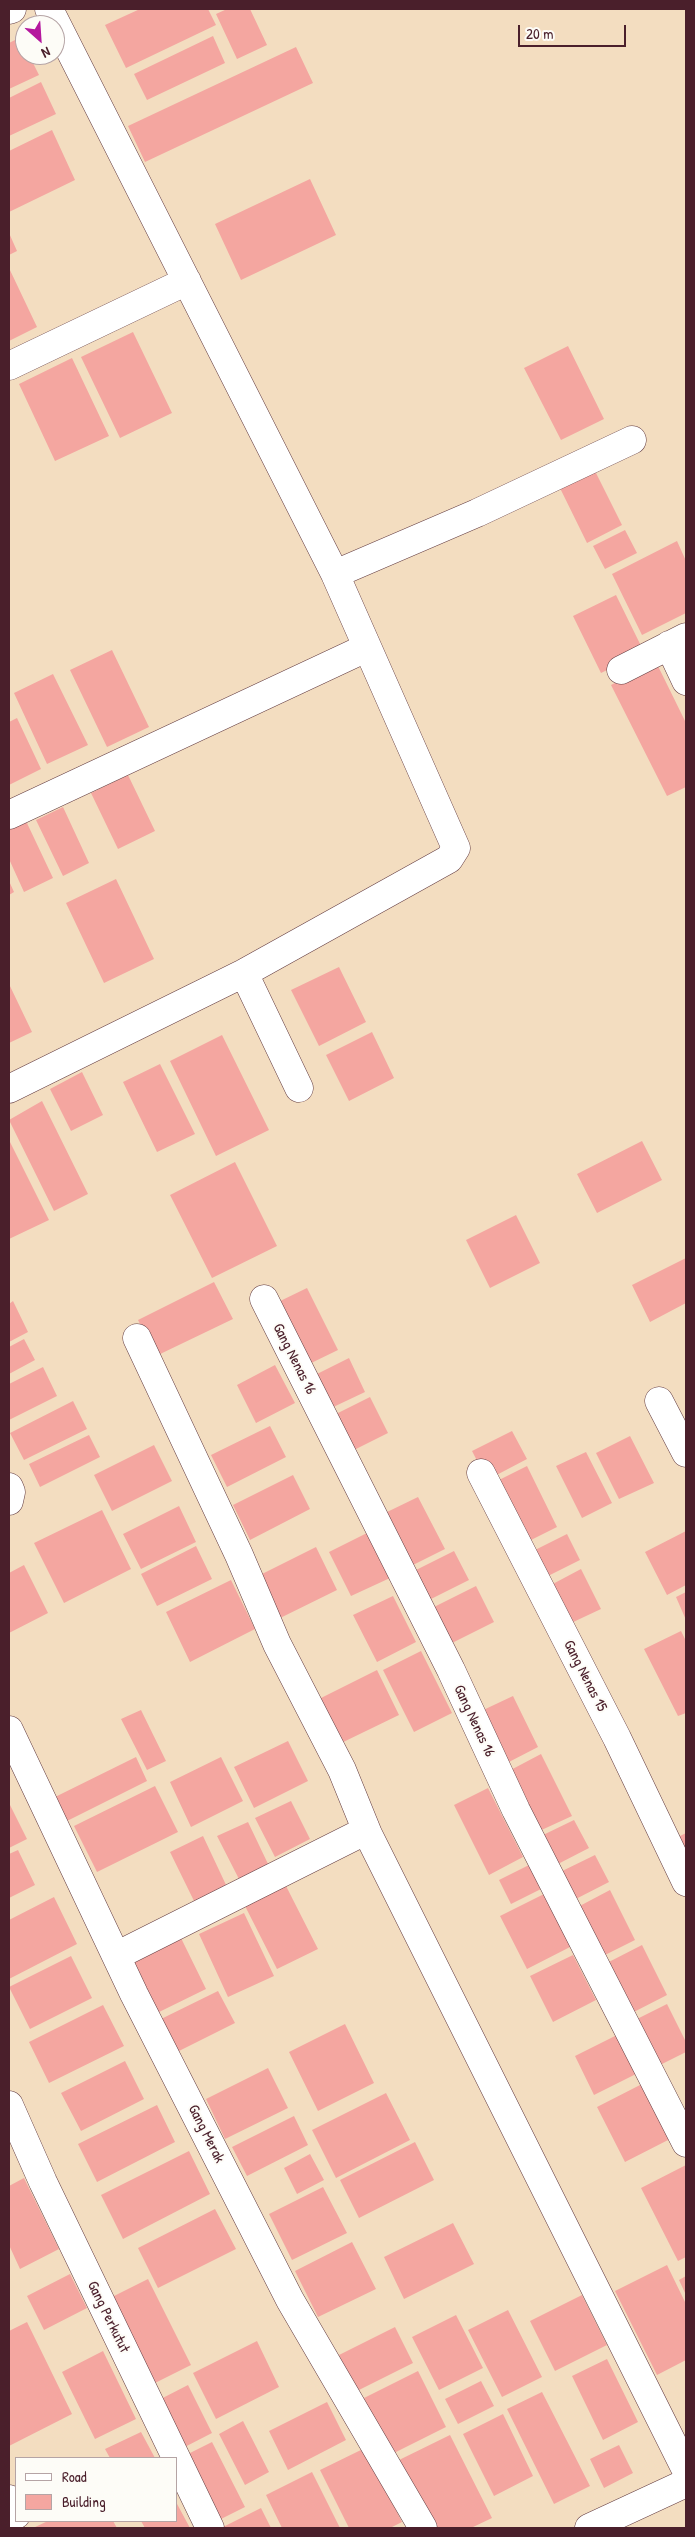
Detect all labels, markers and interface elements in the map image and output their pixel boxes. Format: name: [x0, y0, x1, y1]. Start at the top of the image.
north arrow: [15, 15, 65, 65]
scale bar: [520, 15, 628, 47]
text: 20 m: [526, 23, 553, 44]
text: N: [39, 43, 54, 63]
street label: Gang Nenas 16: [268, 1320, 320, 1398]
street label: Gang Nenas 15: [559, 1637, 611, 1715]
street label: Gang Nenas 16: [450, 1682, 498, 1760]
street label: Gang Merak: [184, 2102, 228, 2166]
street label: Gang Perkutut: [83, 2278, 133, 2356]
legend: [15, 2457, 178, 2522]
text: Road: [62, 2466, 87, 2487]
text: Building: [62, 2491, 106, 2512]

